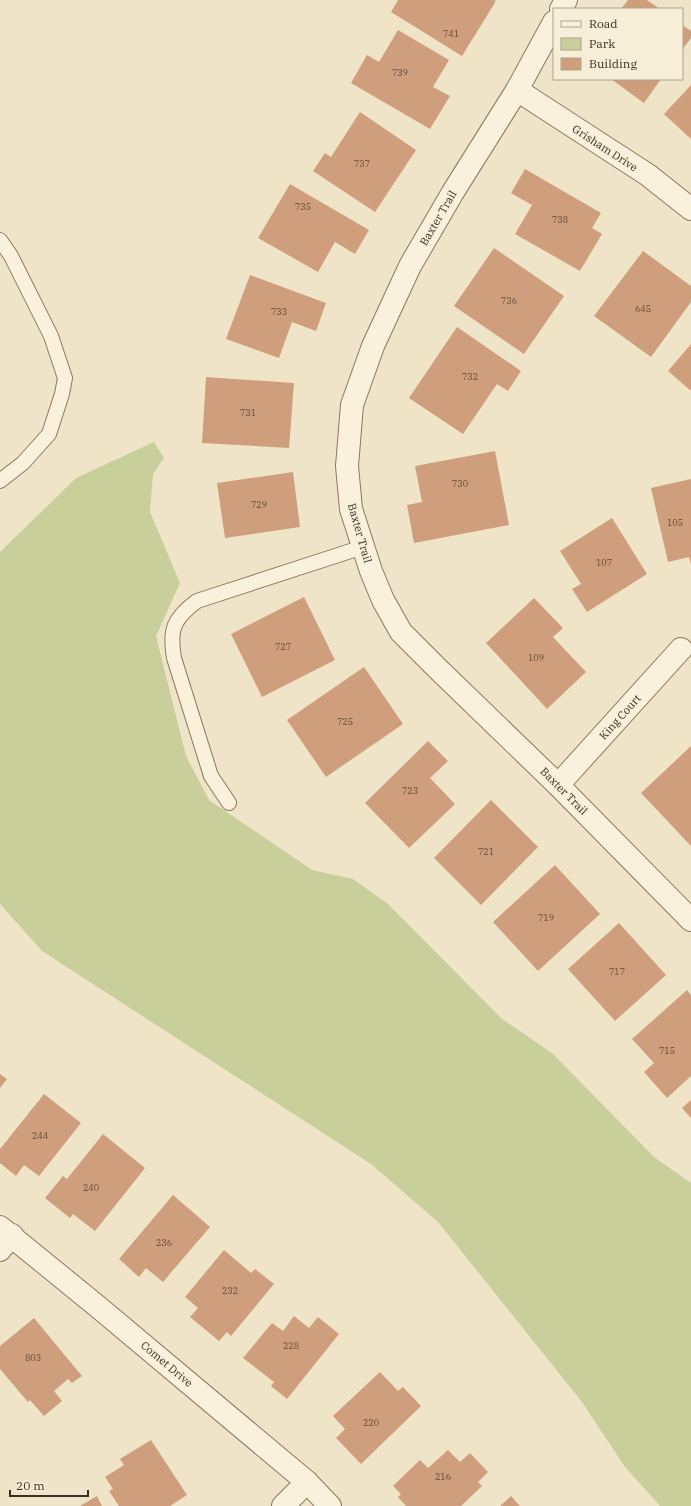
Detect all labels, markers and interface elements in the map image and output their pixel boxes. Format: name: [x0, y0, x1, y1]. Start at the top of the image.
legend: [553, 8, 683, 80]
text: Road: [589, 16, 618, 31]
house number: 741: [443, 28, 459, 39]
text: Park: [589, 36, 615, 51]
text: Building: [589, 56, 637, 71]
house number: 739: [392, 67, 408, 78]
street label: Grisham Drive: [570, 122, 640, 174]
house number: 737: [354, 158, 370, 169]
street label: Baxter Trail: [417, 188, 459, 248]
house number: 735: [295, 201, 311, 212]
house number: 738: [552, 214, 568, 225]
house number: 736: [501, 295, 517, 306]
house number: 645: [635, 303, 651, 314]
house number: 733: [271, 306, 287, 317]
house number: 732: [462, 371, 478, 382]
house number: 731: [240, 407, 256, 418]
house number: 730: [452, 478, 468, 489]
house number: 729: [251, 499, 267, 510]
street label: Baxter Trail: [345, 502, 375, 564]
house number: 105: [667, 517, 683, 528]
house number: 107: [596, 557, 612, 568]
house number: 727: [275, 641, 291, 652]
house number: 109: [528, 652, 544, 663]
street label: King Court: [596, 692, 644, 742]
house number: 725: [337, 716, 353, 727]
street label: Baxter Trail: [537, 764, 591, 818]
house number: 723: [402, 785, 418, 796]
house number: 721: [478, 846, 494, 857]
house number: 719: [538, 912, 554, 923]
house number: 717: [609, 966, 625, 977]
house number: 715: [659, 1045, 675, 1056]
house number: 244: [32, 1130, 48, 1141]
house number: 240: [83, 1182, 99, 1193]
house number: 236: [156, 1237, 172, 1248]
house number: 232: [222, 1285, 238, 1296]
street label: Comet Drive: [138, 1338, 196, 1390]
house number: 228: [283, 1340, 299, 1351]
house number: 803: [25, 1352, 41, 1363]
house number: 220: [363, 1417, 379, 1428]
house number: 216: [435, 1471, 451, 1482]
scale bar: [10, 1472, 88, 1498]
text: 20 m: [16, 1478, 45, 1493]

